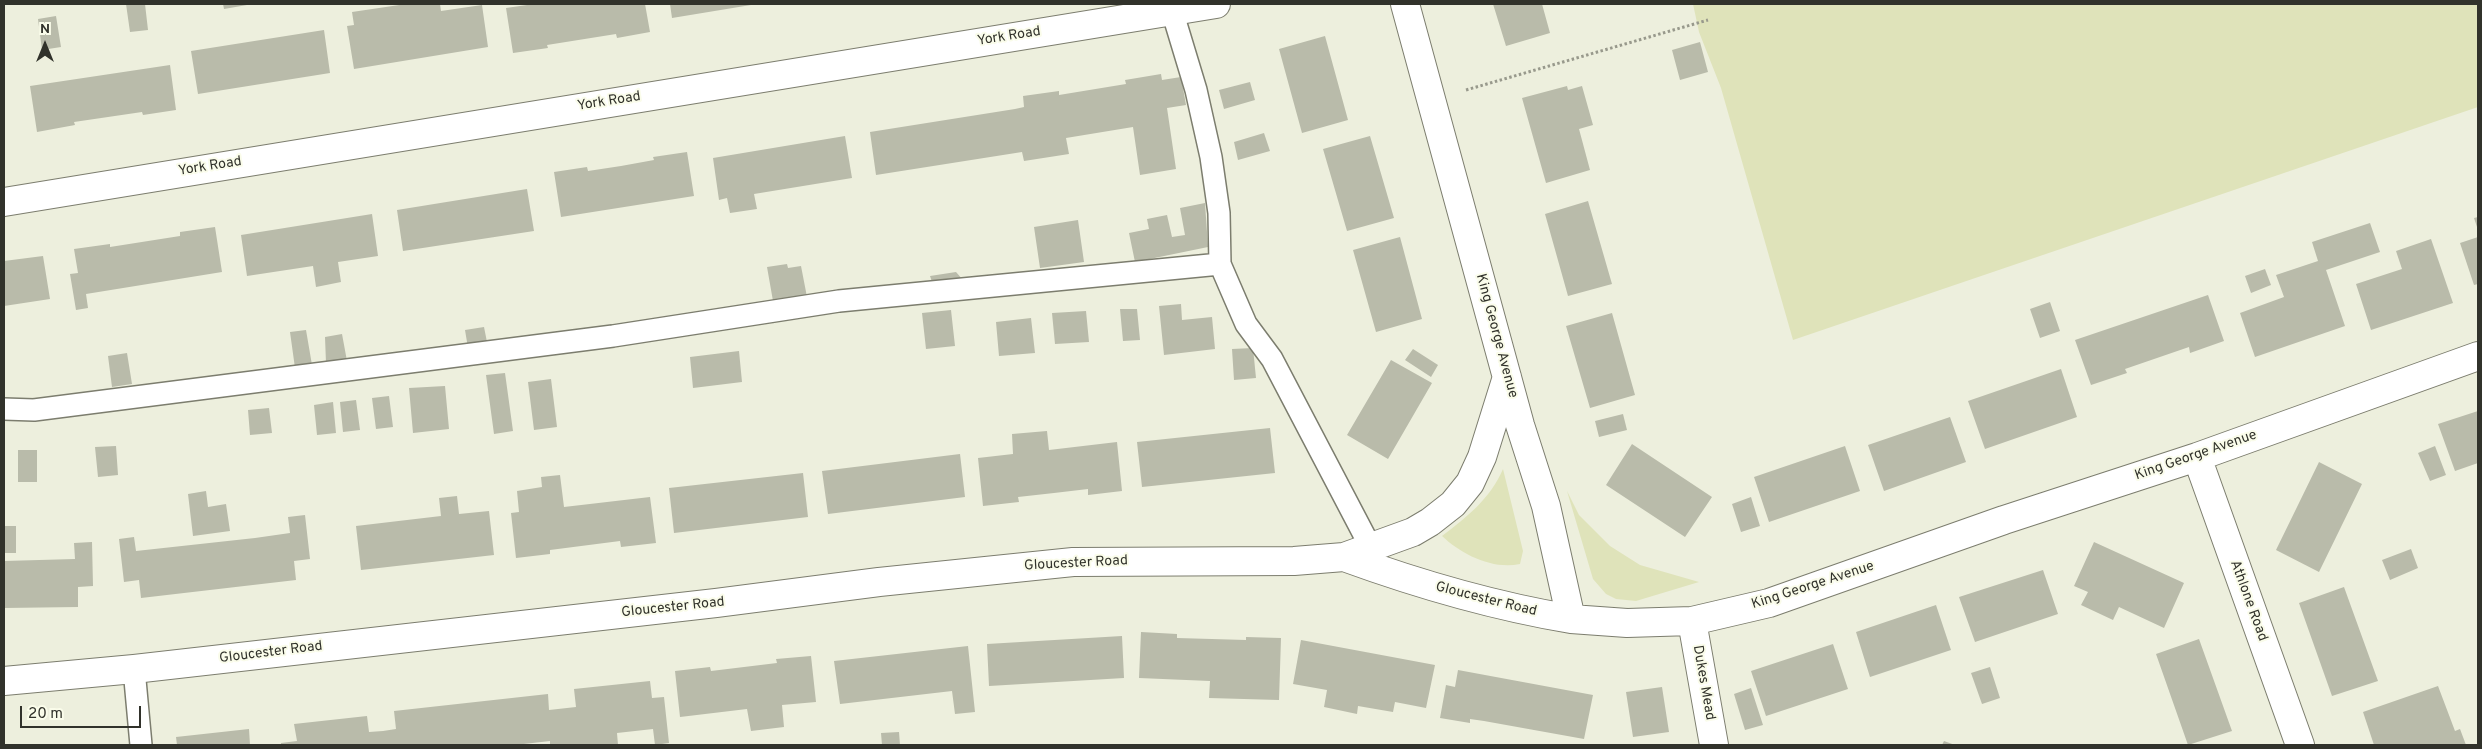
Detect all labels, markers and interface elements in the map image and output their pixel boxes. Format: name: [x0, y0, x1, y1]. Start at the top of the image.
north arrow: [20, 20, 70, 70]
text: N: [40, 21, 50, 38]
street label: York Road: [976, 24, 1042, 50]
street label: York Road: [576, 89, 642, 115]
street label: York Road: [177, 154, 243, 180]
street label: King George Avenue: [1471, 272, 1521, 400]
street label: King George Avenue: [2133, 427, 2259, 485]
street label: Gloucester Road: [1024, 553, 1128, 575]
street label: King George Avenue: [1750, 558, 1876, 614]
street label: Athlone Road: [2226, 558, 2270, 644]
street label: Gloucester Road: [1434, 579, 1538, 621]
street label: Gloucester Road: [620, 594, 726, 622]
street label: Gloucester Road: [218, 638, 324, 668]
street label: Dukes Mead: [1688, 644, 1718, 722]
scale bar: [22, 696, 144, 728]
text: 20 m: [28, 705, 63, 724]

